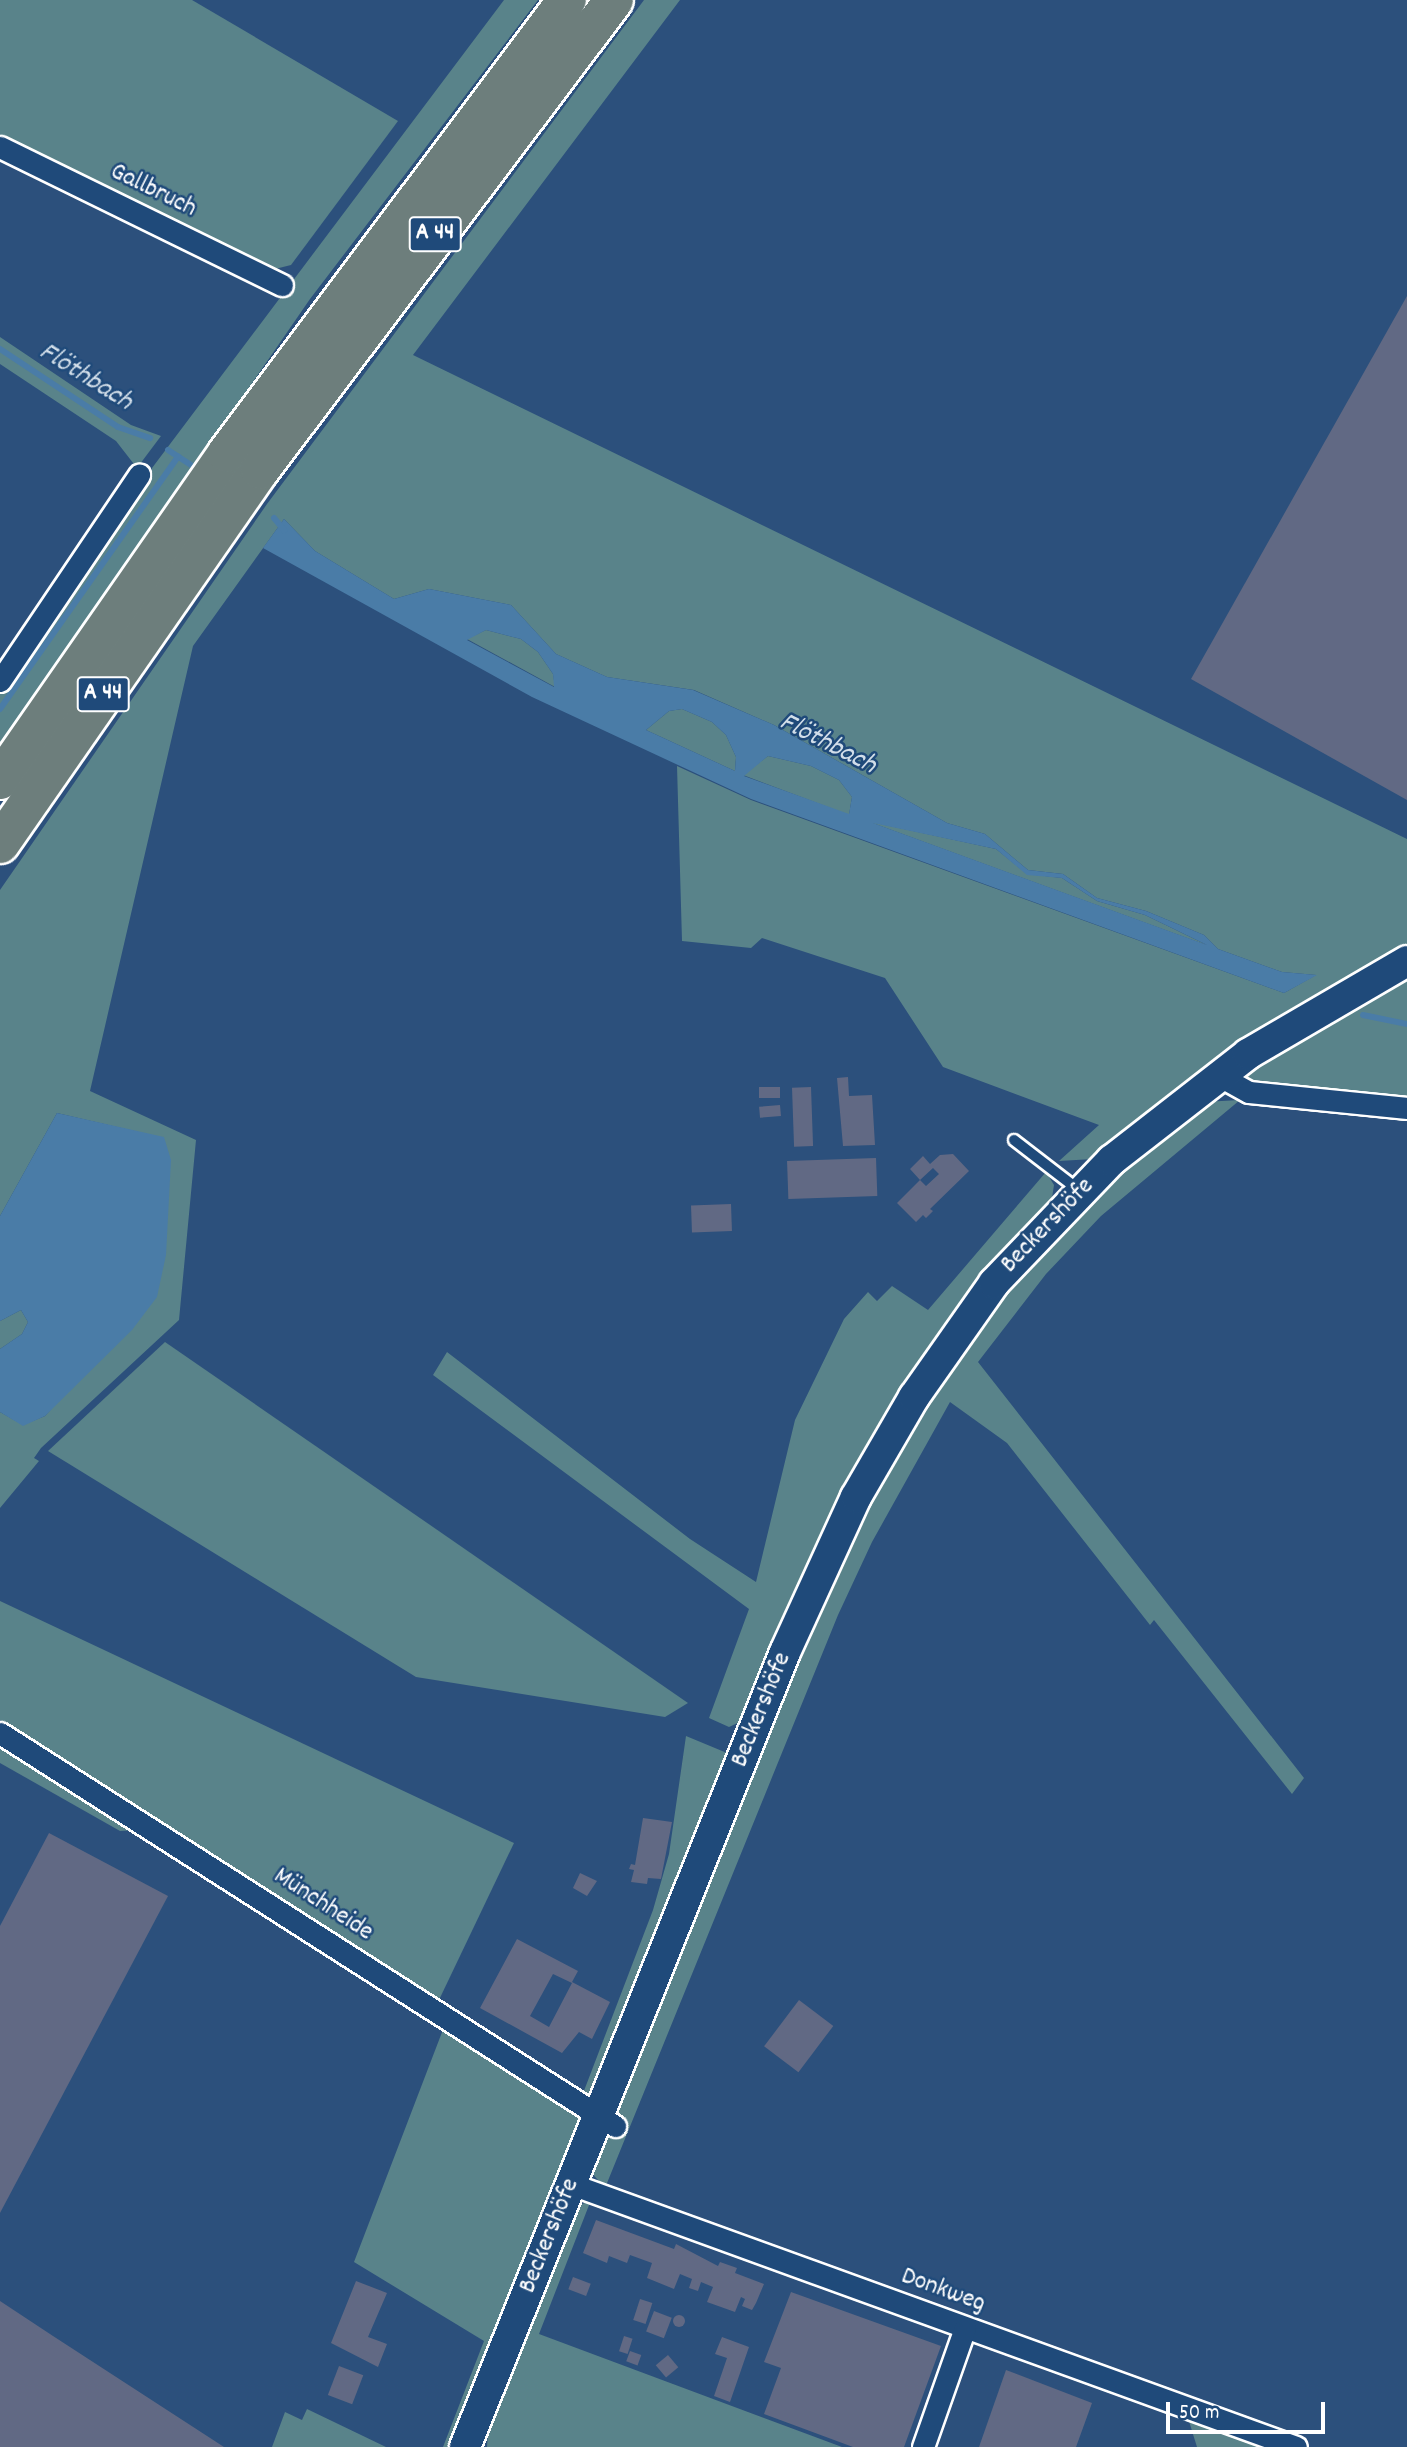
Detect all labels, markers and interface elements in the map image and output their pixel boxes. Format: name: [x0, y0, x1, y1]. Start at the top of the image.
street label: Gallbruch: [105, 157, 201, 225]
road number: A 44: [407, 214, 463, 255]
water label: Flöthbach: [32, 336, 138, 420]
road number: A 44: [75, 674, 131, 714]
water label: Flöthbach: [773, 706, 881, 784]
street label: Beckershöfe: [995, 1172, 1101, 1280]
street label: Beckershöfe: [725, 1648, 799, 1772]
street label: Münchheide: [267, 1861, 379, 1949]
street label: Beckershöfe: [513, 2174, 587, 2298]
street label: Donkweg: [897, 2261, 989, 2321]
scale bar: [1169, 2388, 1328, 2432]
text: 50 m: [1179, 2399, 1219, 2429]

